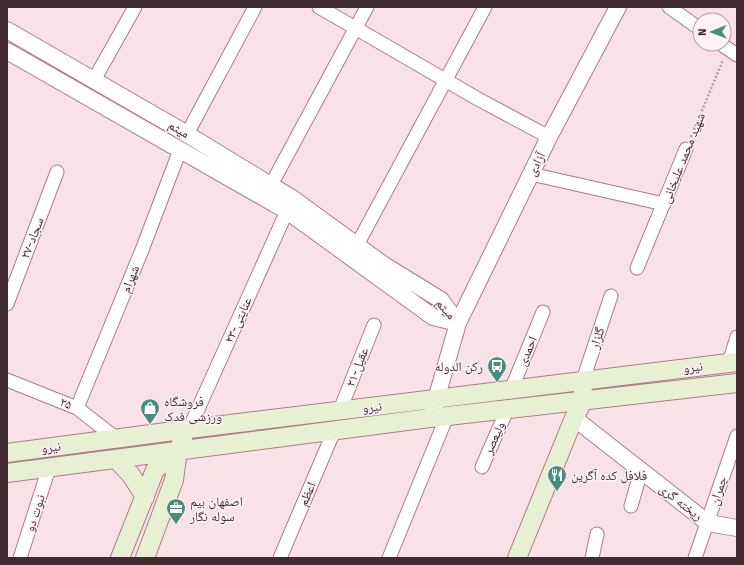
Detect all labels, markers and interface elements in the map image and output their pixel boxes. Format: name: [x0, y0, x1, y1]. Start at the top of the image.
north arrow: [692, 12, 732, 52]
text: N: [696, 28, 709, 36]
street label: شهید محمد علیخانی: [658, 111, 709, 206]
street label: میثم: [165, 117, 192, 142]
street label: آزادی: [524, 149, 549, 179]
street label: ۲۷-سجاد: [17, 215, 47, 261]
street label: شهرام: [118, 263, 143, 295]
street label: ۲۳-عنایتی: [221, 294, 256, 346]
street label: میثم: [432, 296, 459, 323]
street label: گلزار: [586, 325, 609, 352]
street label: احمدی: [514, 334, 541, 369]
street label: ۲۱-عقیل: [343, 345, 372, 389]
bus stop icon: رکن الدوله: [486, 355, 508, 383]
street label: نیرو: [682, 358, 704, 377]
place label: رکن الدوله: [435, 359, 483, 375]
street label: ۲۵: [58, 394, 74, 412]
place label: فروشگاه ورزشی فدک: [164, 394, 222, 425]
shop icon: فروشگاه ورزشی فدک: [139, 397, 161, 425]
street label: نیرو: [361, 399, 383, 416]
street label: ولیعصر: [480, 419, 509, 458]
street label: نیرو: [40, 438, 62, 457]
restaurant icon: فلافل کده آگرین: [546, 464, 568, 492]
place label: فلافل کده آگرین: [571, 468, 647, 484]
street label: چمران: [706, 475, 731, 508]
street label: اعظم: [295, 480, 320, 509]
street label: ریخته گری: [656, 480, 706, 524]
street label: نبوت دو: [22, 492, 49, 534]
place label: اصفهان بیم سوله نگار: [189, 494, 243, 525]
office icon: اصفهان بیم سوله نگار: [165, 497, 187, 525]

